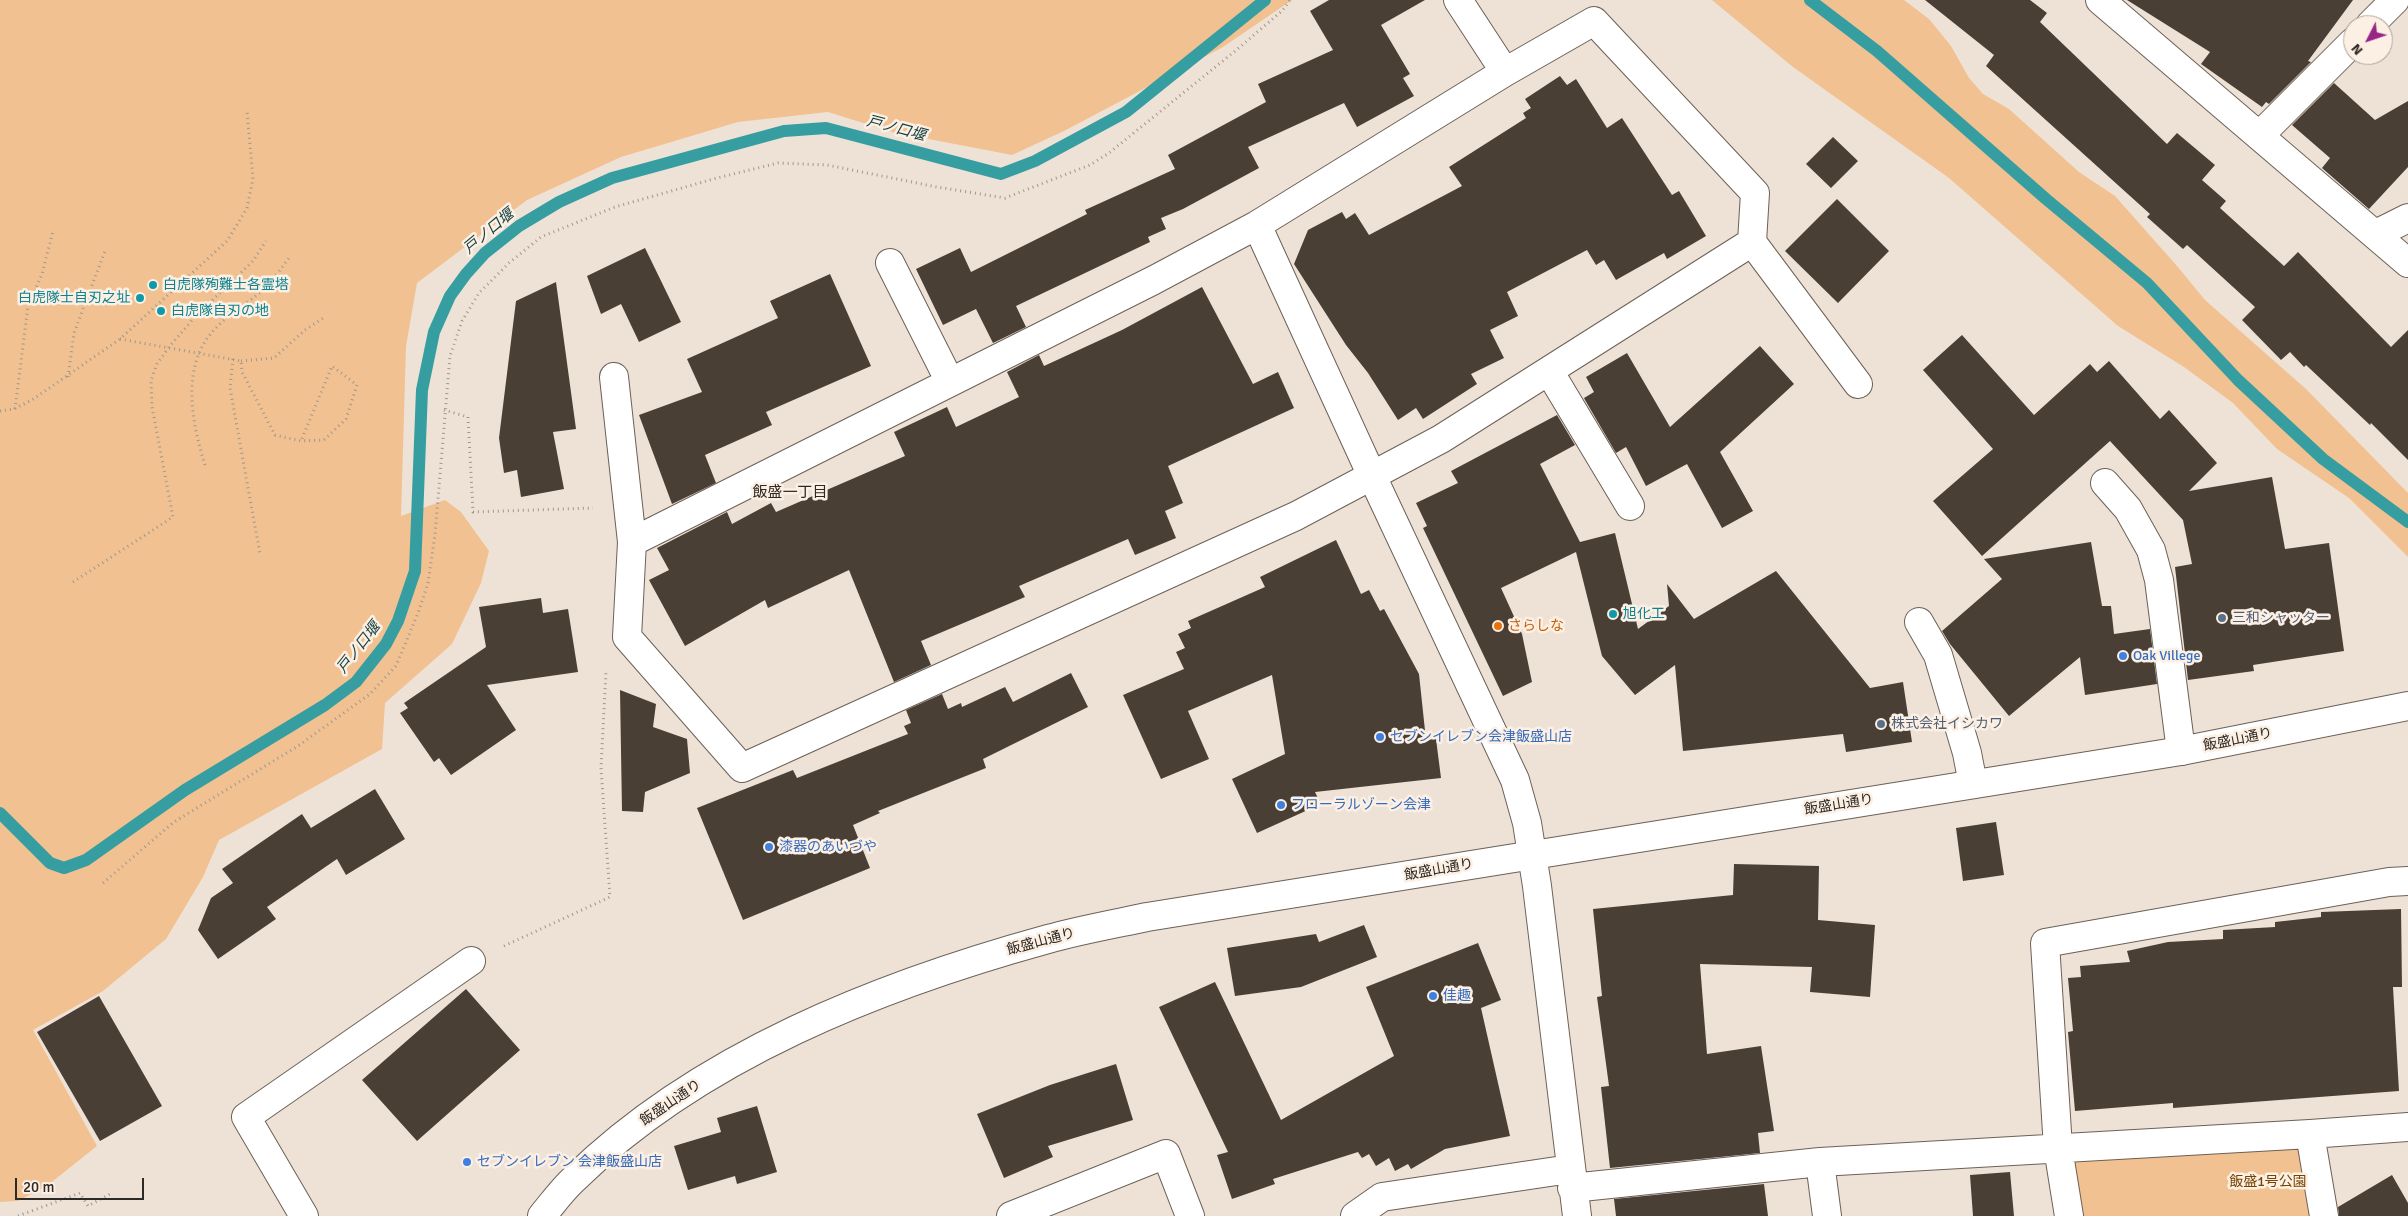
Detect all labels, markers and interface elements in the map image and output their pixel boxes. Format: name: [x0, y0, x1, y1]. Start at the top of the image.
north arrow: [2343, 15, 2393, 65]
text: N: [2347, 40, 2367, 59]
water label: 戸ノ口堰: [865, 113, 927, 145]
water label: 戸ノ口堰: [460, 206, 518, 258]
place label: 白虎隊殉難士各霊塔: [163, 277, 289, 293]
marker: 白虎隊殉難士各霊塔: [147, 279, 159, 291]
place label: 白虎隊士自刃之址: [18, 290, 130, 306]
marker: 白虎隊士自刃之址: [134, 292, 146, 304]
place label: 白虎隊自刃の地: [171, 303, 269, 319]
marker: 白虎隊自刃の地: [155, 305, 167, 317]
district label: 飯盛一丁目: [753, 484, 827, 502]
place label: 旭化工: [1623, 606, 1665, 622]
marker: 旭化工: [1607, 608, 1619, 620]
place label: 三和シャッター: [2232, 610, 2330, 626]
marker: 三和シャッター: [2216, 612, 2228, 624]
place label: さらしな: [1508, 618, 1564, 634]
water label: 戸ノ口堰: [333, 619, 385, 677]
marker: さらしな: [1492, 620, 1504, 632]
place label: Oak Villege: [2133, 648, 2200, 664]
marker: Oak Villege: [2117, 650, 2129, 662]
place label: 株式会社イシカワ: [1891, 716, 2003, 732]
marker: 株式会社イシカワ: [1875, 718, 1887, 730]
street label: 飯盛山通り: [2202, 725, 2274, 755]
place label: セブンイレブン会津飯盛山店: [1390, 729, 1572, 745]
marker: セブンイレブン会津飯盛山店: [1374, 731, 1386, 743]
street label: 飯盛山通り: [1803, 791, 1875, 819]
place label: フローラルゾーン会津: [1291, 797, 1431, 813]
marker: フローラルゾーン会津: [1275, 799, 1287, 811]
place label: 漆器のあいづや: [779, 839, 877, 855]
marker: 漆器のあいづや: [763, 841, 775, 853]
street label: 飯盛山通り: [1403, 856, 1475, 884]
street label: 飯盛山通り: [1005, 925, 1077, 959]
place label: 佳趣: [1443, 988, 1471, 1004]
marker: 佳趣: [1427, 990, 1439, 1002]
street label: 飯盛山通り: [637, 1076, 705, 1130]
place label: セブンイレブン 会津飯盛山店: [477, 1154, 662, 1170]
marker: セブンイレブン 会津飯盛山店: [461, 1156, 473, 1168]
scale bar: [18, 1168, 146, 1200]
park label: 飯盛1号公園: [2229, 1174, 2307, 1190]
text: 20 m: [23, 1178, 54, 1196]

